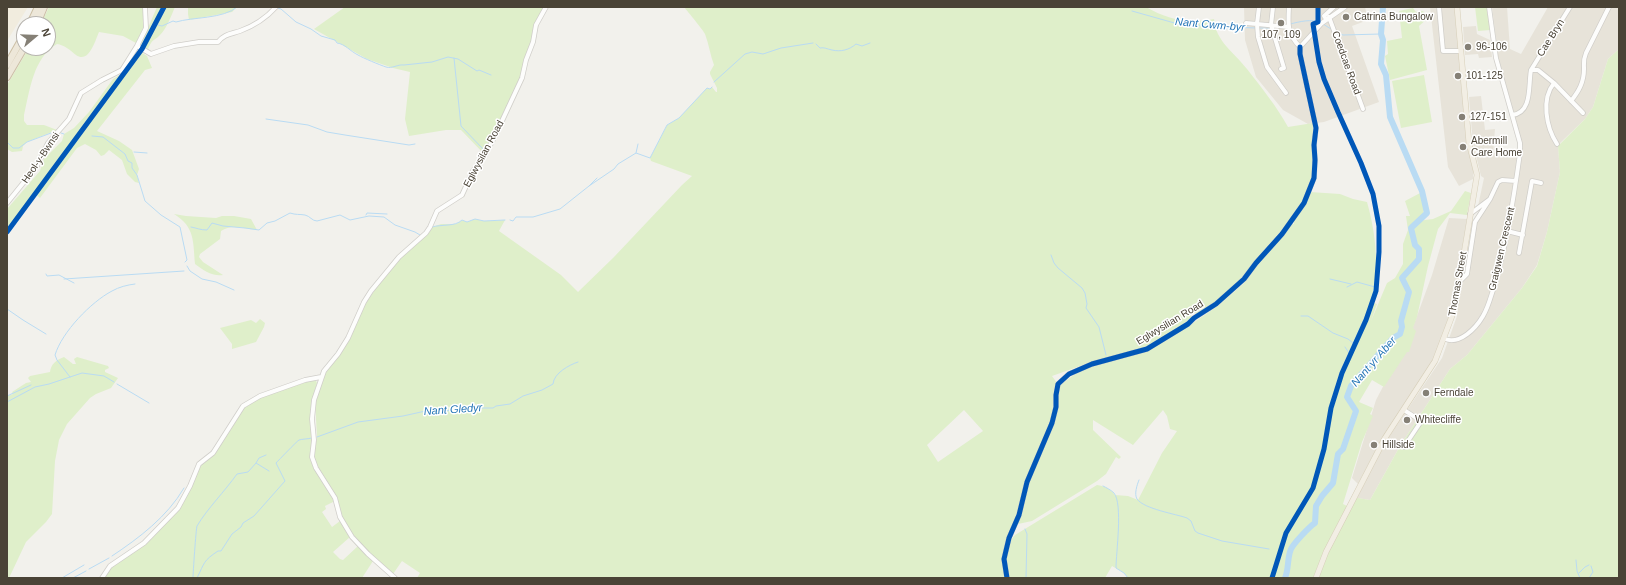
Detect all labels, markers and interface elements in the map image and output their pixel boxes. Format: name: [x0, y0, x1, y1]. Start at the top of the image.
place label: Catrina Bungalow: [1354, 11, 1433, 23]
marker: Catrina Bungalow: [1341, 12, 1351, 22]
water label: Nant Cwm-byr: [1174, 15, 1246, 35]
north arrow: [16, 16, 56, 56]
street label: Cae Bryn: [1535, 17, 1567, 59]
marker: 107, 109: [1276, 18, 1286, 28]
text: N: [39, 27, 53, 38]
place label: 107, 109: [1262, 29, 1300, 41]
street label: Coedcae Road: [1329, 30, 1363, 96]
place label: 96-106: [1476, 41, 1507, 53]
marker: 96-106: [1463, 42, 1473, 52]
place label: 101-125: [1466, 70, 1503, 82]
marker: 101-125: [1453, 71, 1463, 81]
place label: 127-151: [1470, 111, 1507, 123]
marker: 127-151: [1457, 112, 1467, 122]
street label: Eglwysilan Road: [461, 119, 507, 189]
street label: Heol-y-Bwnsi: [20, 130, 62, 186]
place label: Abermill Care Home: [1471, 135, 1522, 158]
marker: Abermill Care Home: [1458, 142, 1468, 152]
street label: Graigwen Crescent: [1487, 206, 1517, 292]
street label: Thomas Street: [1446, 251, 1470, 317]
street label: Eglwysilian Road: [1134, 298, 1206, 348]
water label: Nant yr Aber: [1349, 334, 1399, 390]
place label: Ferndale: [1434, 387, 1473, 399]
marker: Ferndale: [1421, 388, 1431, 398]
water label: Nant Gledyr: [423, 401, 483, 419]
place label: Whitecliffe: [1415, 414, 1461, 426]
marker: Whitecliffe: [1402, 415, 1412, 425]
place label: Hillside: [1382, 439, 1414, 451]
marker: Hillside: [1369, 440, 1379, 450]

